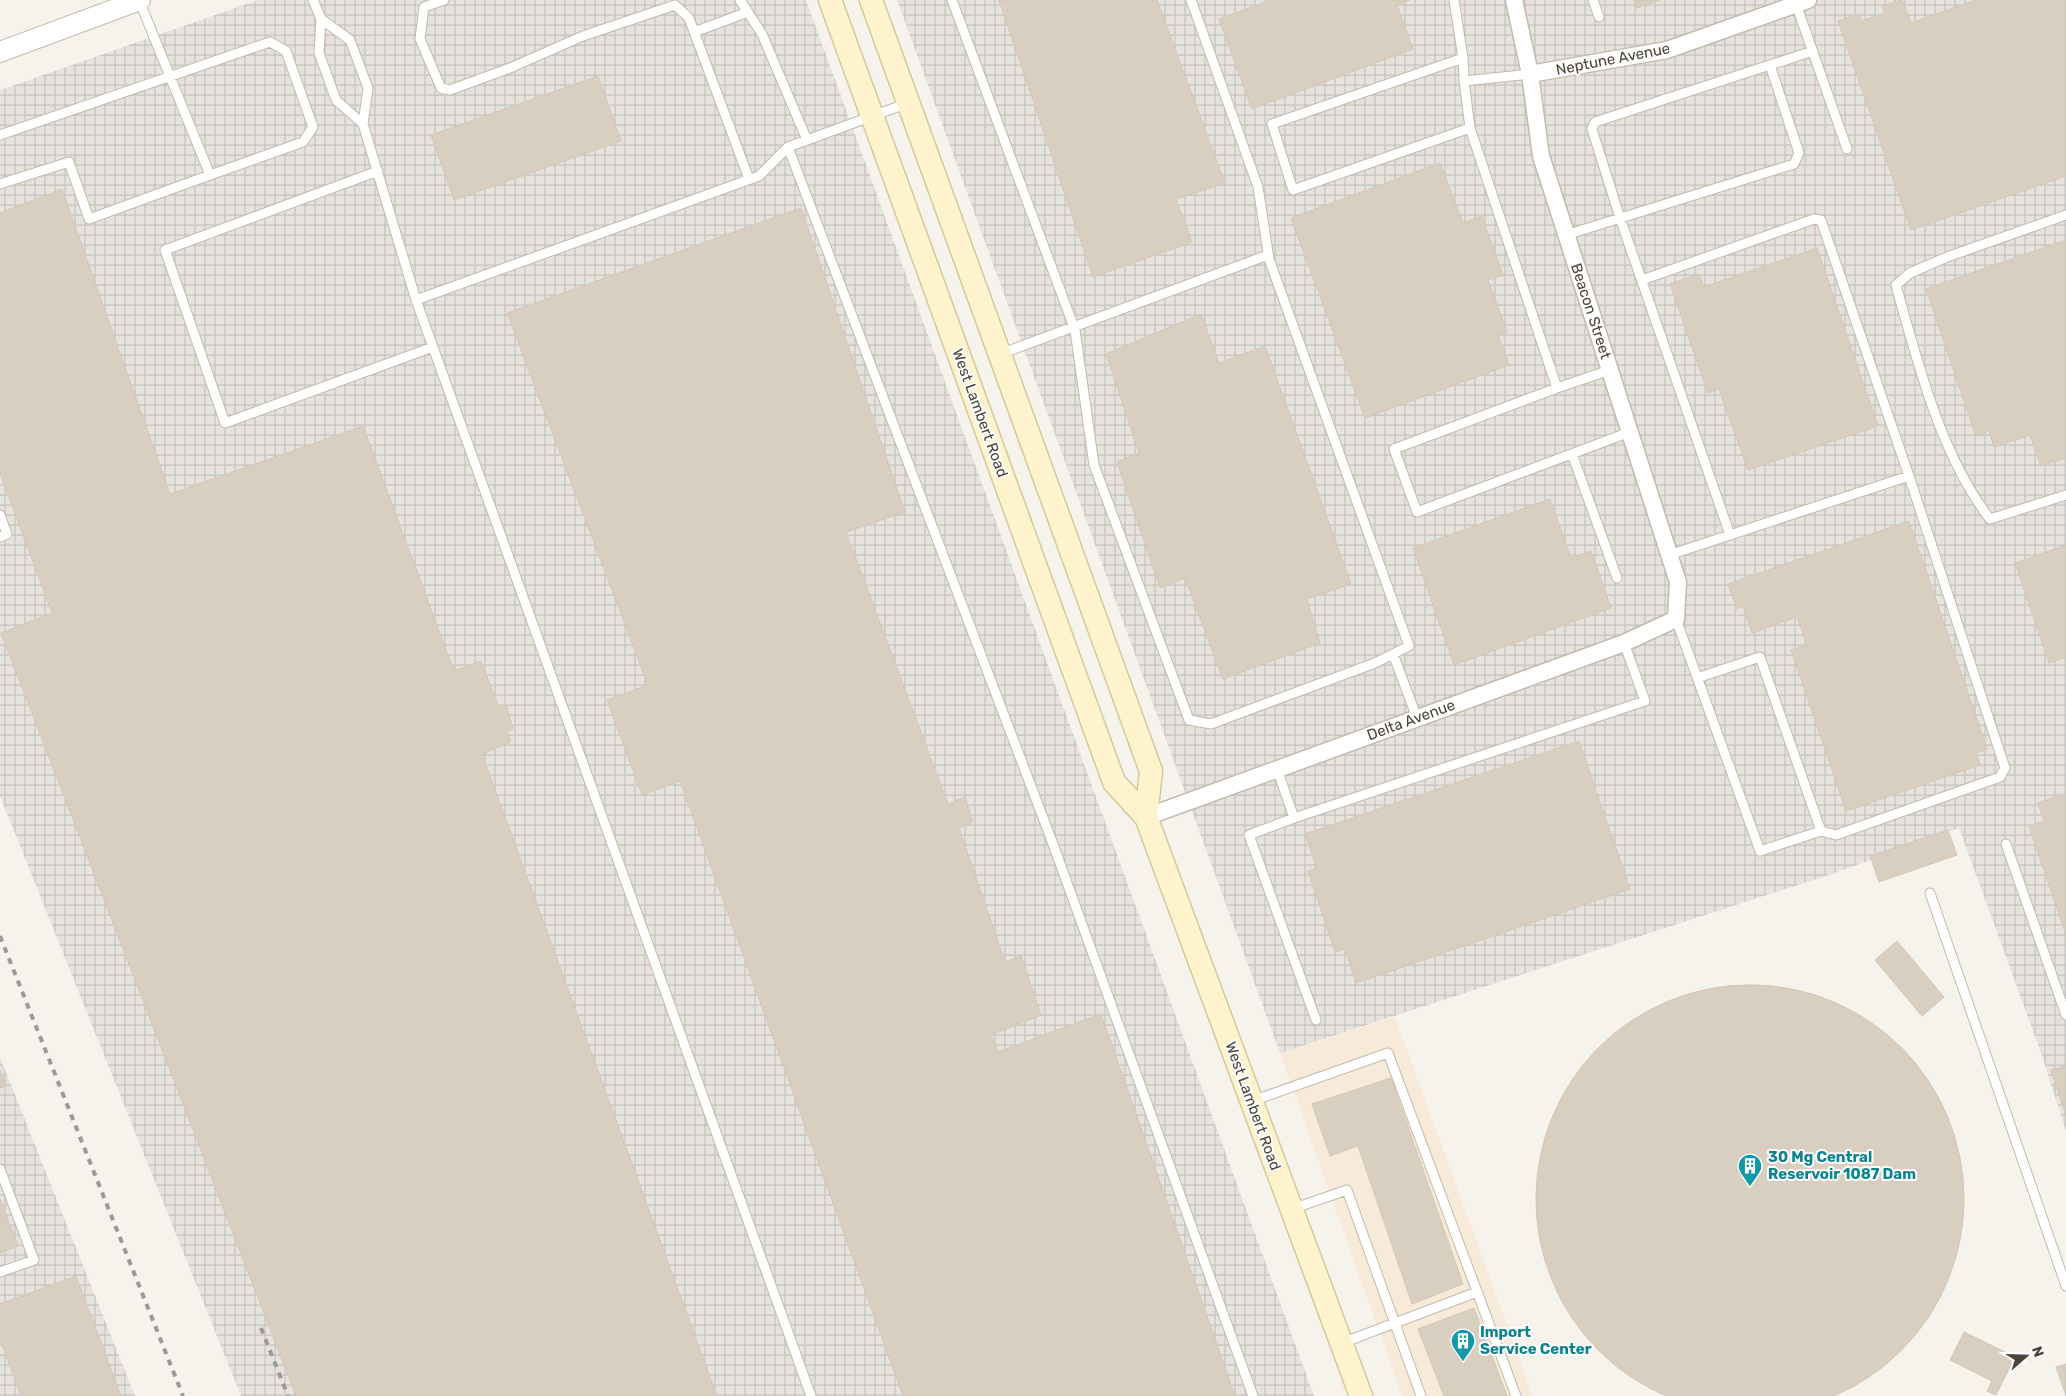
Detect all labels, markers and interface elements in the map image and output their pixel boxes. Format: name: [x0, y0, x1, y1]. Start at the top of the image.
street label: Neptune Avenue: [1554, 39, 1672, 79]
street label: Beacon Street: [1567, 261, 1615, 361]
street label: West Lambert Road: [948, 346, 1012, 480]
street label: Delta Avenue: [1365, 696, 1457, 744]
street label: West Lambert Road: [1221, 1039, 1285, 1173]
place label: 30 Mg Central Reservoir 1087 Dam: [1768, 1148, 1916, 1183]
building icon: 30 Mg Central Reservoir 1087 Dam: [1737, 1153, 1763, 1187]
place label: Import Service Center: [1480, 1323, 1592, 1358]
building icon: Import Service Center: [1450, 1328, 1476, 1362]
north arrow: [2001, 1331, 2051, 1381]
text: N: [2028, 1344, 2047, 1359]

